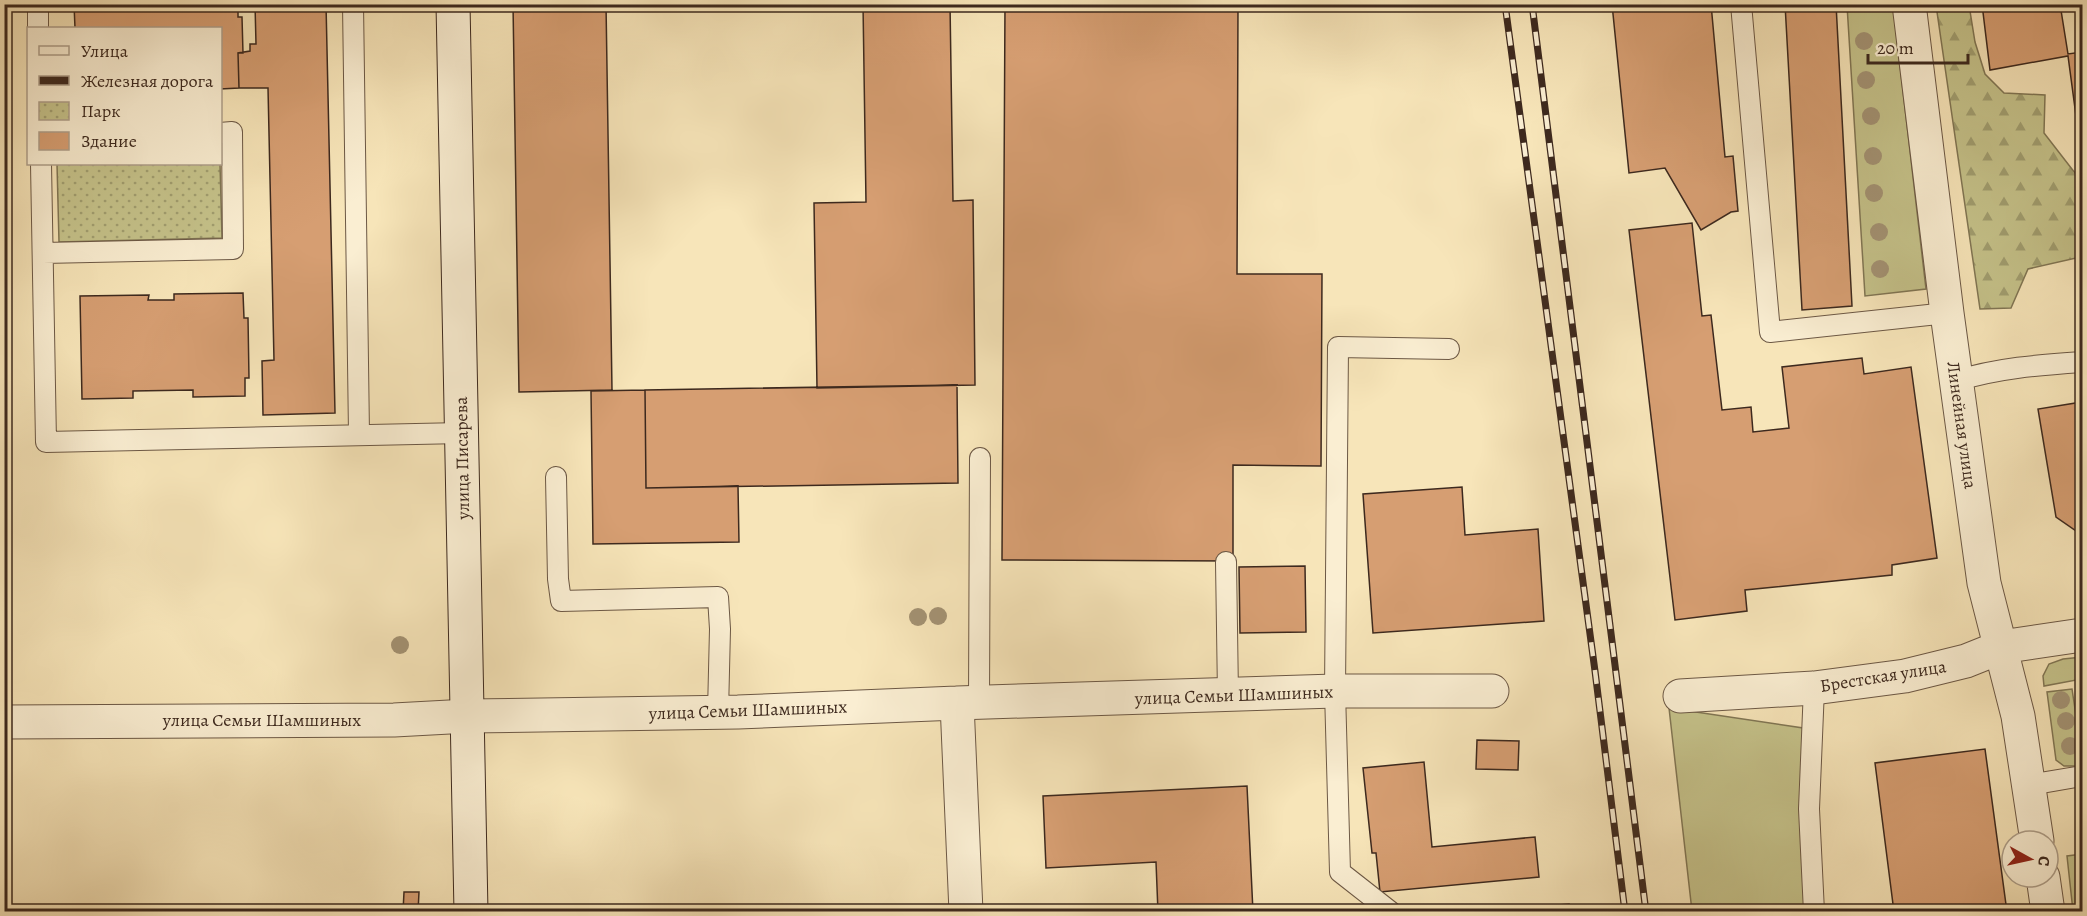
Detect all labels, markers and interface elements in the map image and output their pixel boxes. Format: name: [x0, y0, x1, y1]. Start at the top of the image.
legend: [27, 27, 222, 165]
scale bar: [1868, 27, 1968, 65]
text: 20 m: [1877, 36, 1914, 60]
text: Улица: [81, 39, 129, 63]
text: Железная дорога: [81, 69, 214, 93]
text: Парк: [81, 99, 121, 123]
text: Здание: [81, 129, 137, 153]
street label: Линейная улица: [1941, 360, 1983, 491]
street label: улица Писарева: [449, 396, 475, 521]
street label: Брестская улица: [1818, 654, 1949, 698]
street label: улица Семьи Шамшиных: [1133, 680, 1334, 710]
street label: улица Семьи Шамшиных: [647, 695, 848, 725]
street label: улица Семьи Шамшиных: [162, 708, 361, 732]
north arrow: [2000, 829, 2060, 889]
text: С: [2032, 855, 2055, 868]

